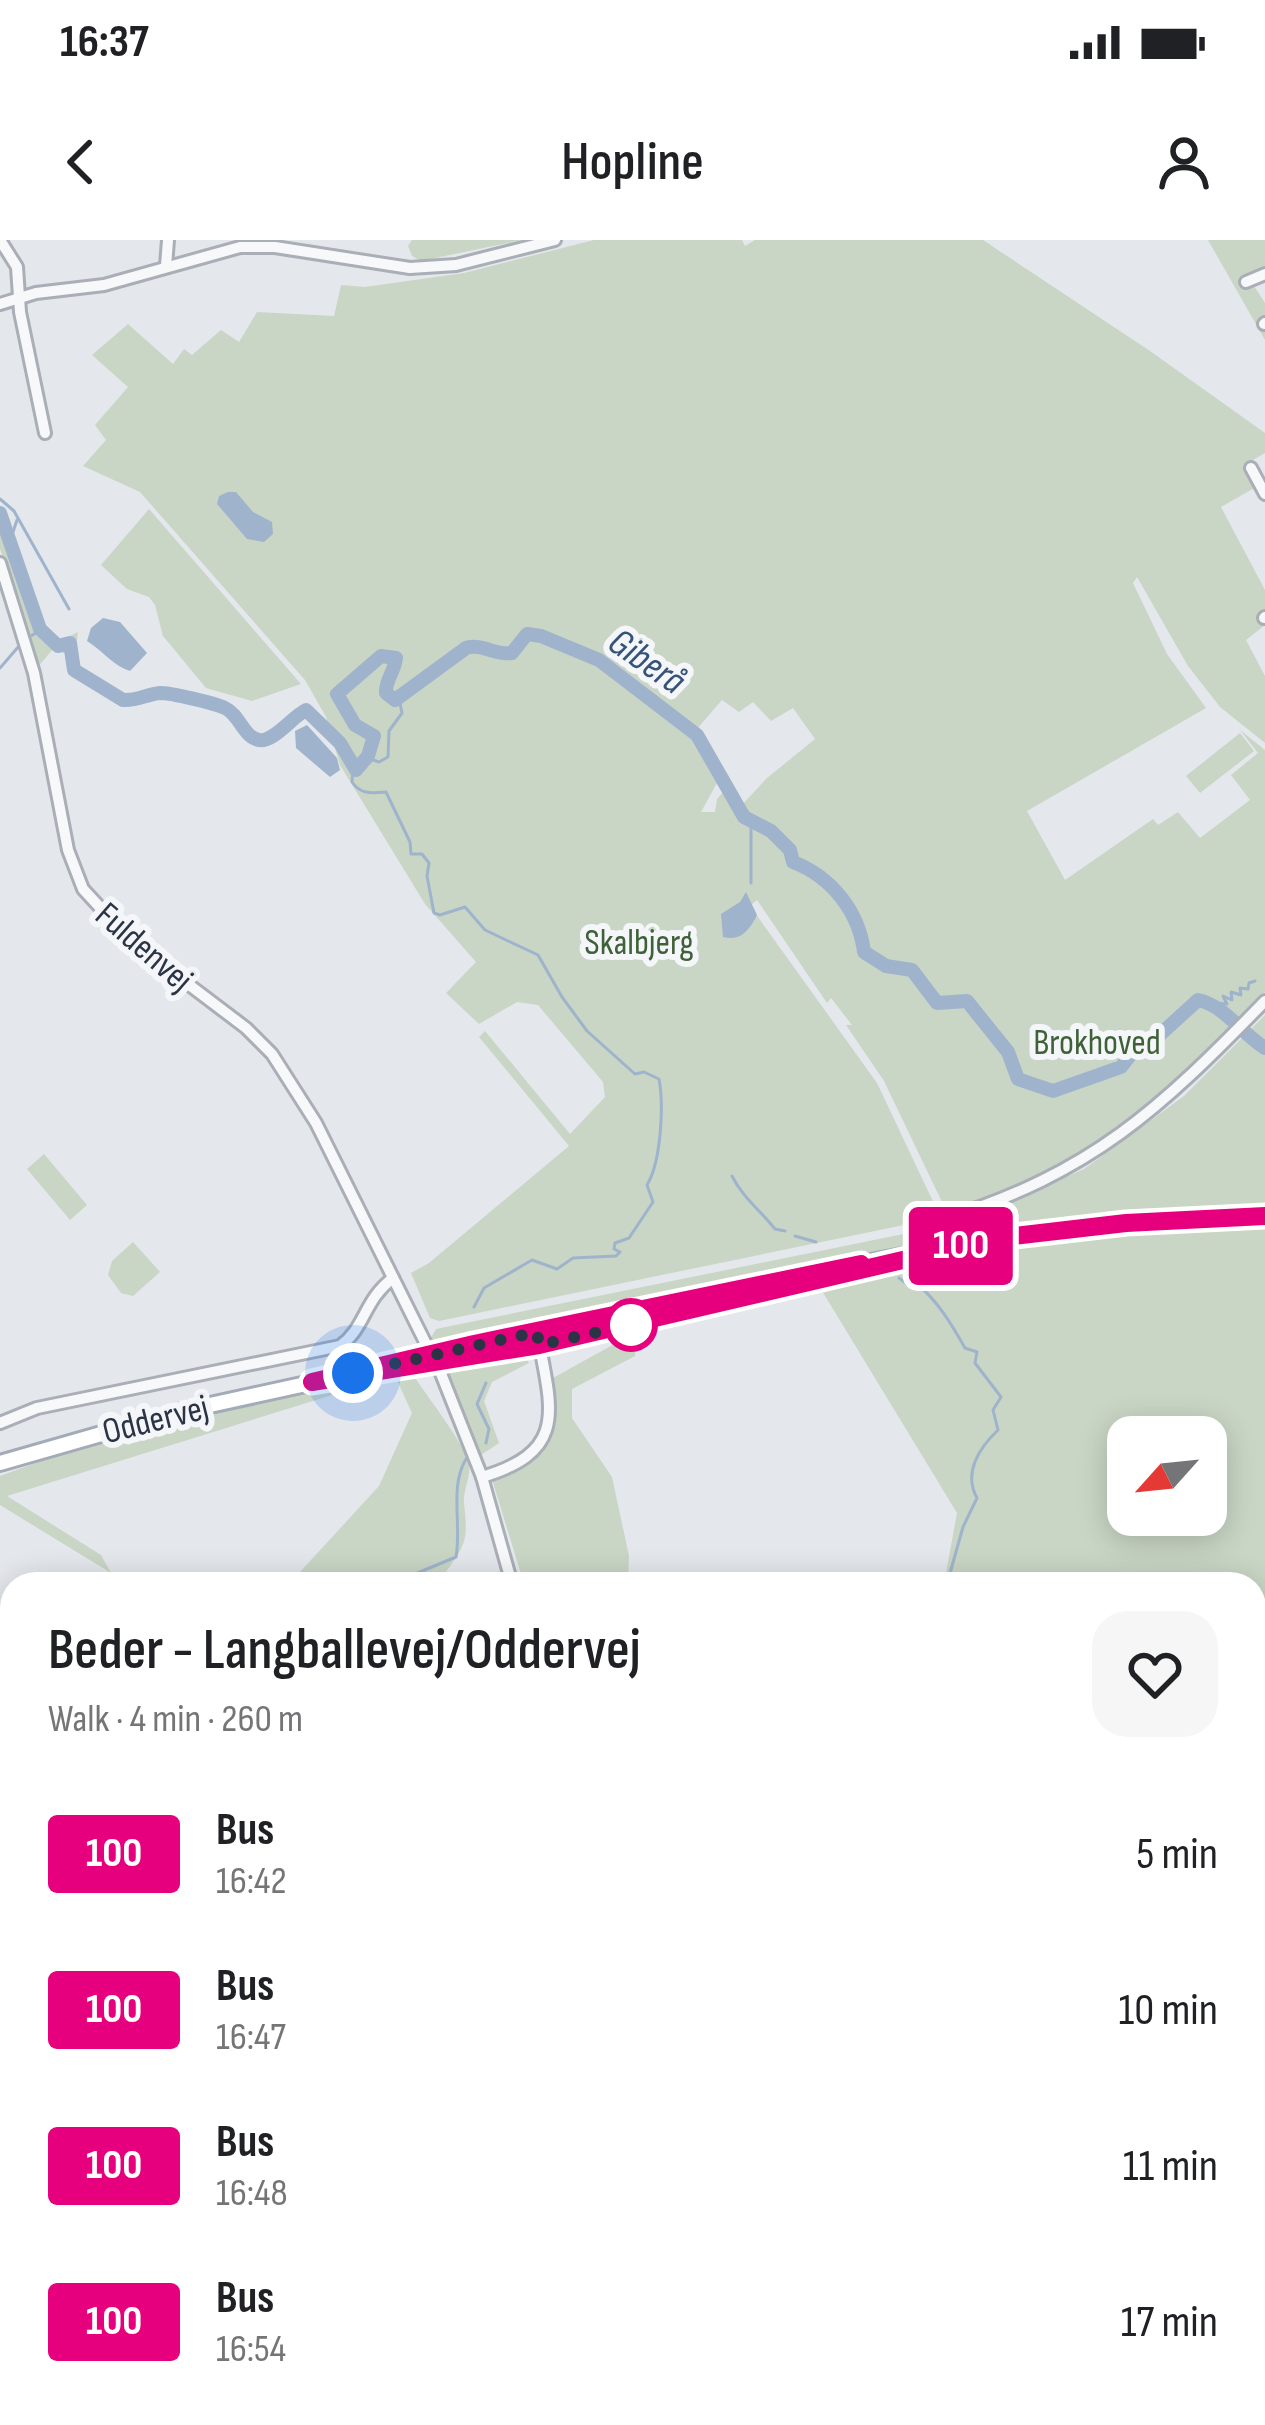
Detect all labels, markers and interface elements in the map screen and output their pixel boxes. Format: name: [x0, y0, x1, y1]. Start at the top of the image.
text: 16:37: [60, 15, 149, 70]
icon: back: [48, 129, 114, 195]
icon: person: [1151, 129, 1217, 195]
text: Hopline: [561, 130, 704, 195]
water label: Giberå: [599, 619, 694, 705]
street label: Fuldenvej: [86, 894, 201, 1002]
park label: Skalbjerg: [584, 922, 694, 965]
park label: Brokhoved: [1033, 1022, 1161, 1065]
line badge: 100: [892, 1207, 1030, 1285]
text: 100: [933, 1220, 989, 1271]
unlabelled marker: [606, 1300, 656, 1350]
your location: [323, 1343, 383, 1403]
street label: Oddervej: [98, 1387, 213, 1454]
north arrow: [1107, 1416, 1227, 1536]
map controls: [1107, 1416, 1227, 1536]
button: heart: [1092, 1611, 1218, 1737]
text: Beder - Langballevej/Oddervej: [48, 1617, 641, 1685]
text: Walk · 4 min · 260 m: [48, 1696, 303, 1743]
text: Bus: [216, 1803, 274, 1858]
text: 5 min: [1136, 1827, 1218, 1882]
text: 100: [86, 1828, 142, 1879]
text: 16:42: [216, 1858, 287, 1905]
text: Bus: [216, 1959, 274, 2014]
text: 10 min: [1119, 1983, 1218, 2038]
text: 100: [86, 1984, 142, 2035]
text: 16:47: [216, 2014, 286, 2061]
text: Bus: [216, 2115, 274, 2170]
text: 11 min: [1123, 2139, 1218, 2194]
text: 100: [86, 2140, 142, 2191]
text: 16:48: [216, 2170, 288, 2217]
text: Bus: [216, 2271, 274, 2326]
text: 17 min: [1121, 2295, 1218, 2350]
text: 100: [86, 2296, 142, 2347]
text: 16:54: [216, 2326, 286, 2373]

